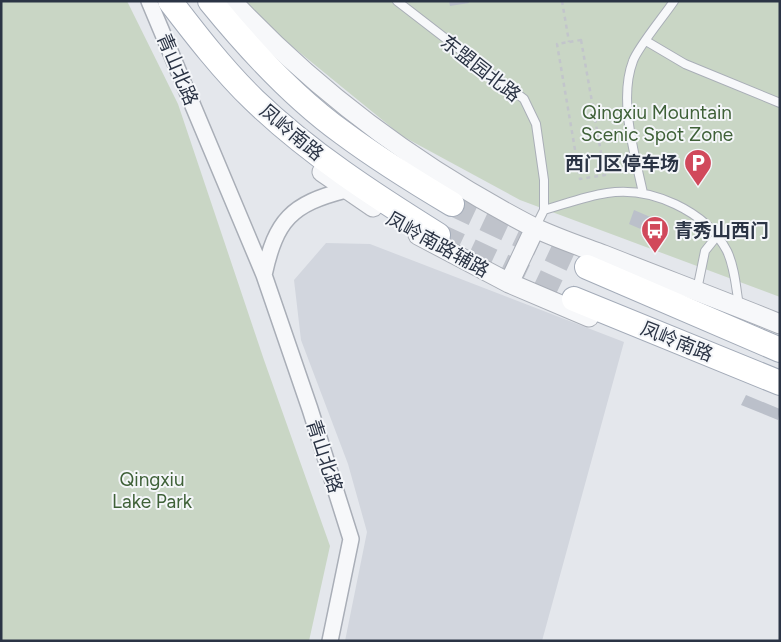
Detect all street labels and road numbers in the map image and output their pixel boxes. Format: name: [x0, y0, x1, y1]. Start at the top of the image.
street label: 青山北路: [152, 30, 203, 109]
street label: 东盟园北路: [436, 30, 525, 107]
street label: 凤岭南路: [255, 99, 328, 166]
street label: 凤岭南路辅路: [382, 207, 493, 282]
street label: 凤岭南路: [637, 317, 716, 366]
street label: 青山北路: [302, 416, 347, 496]

